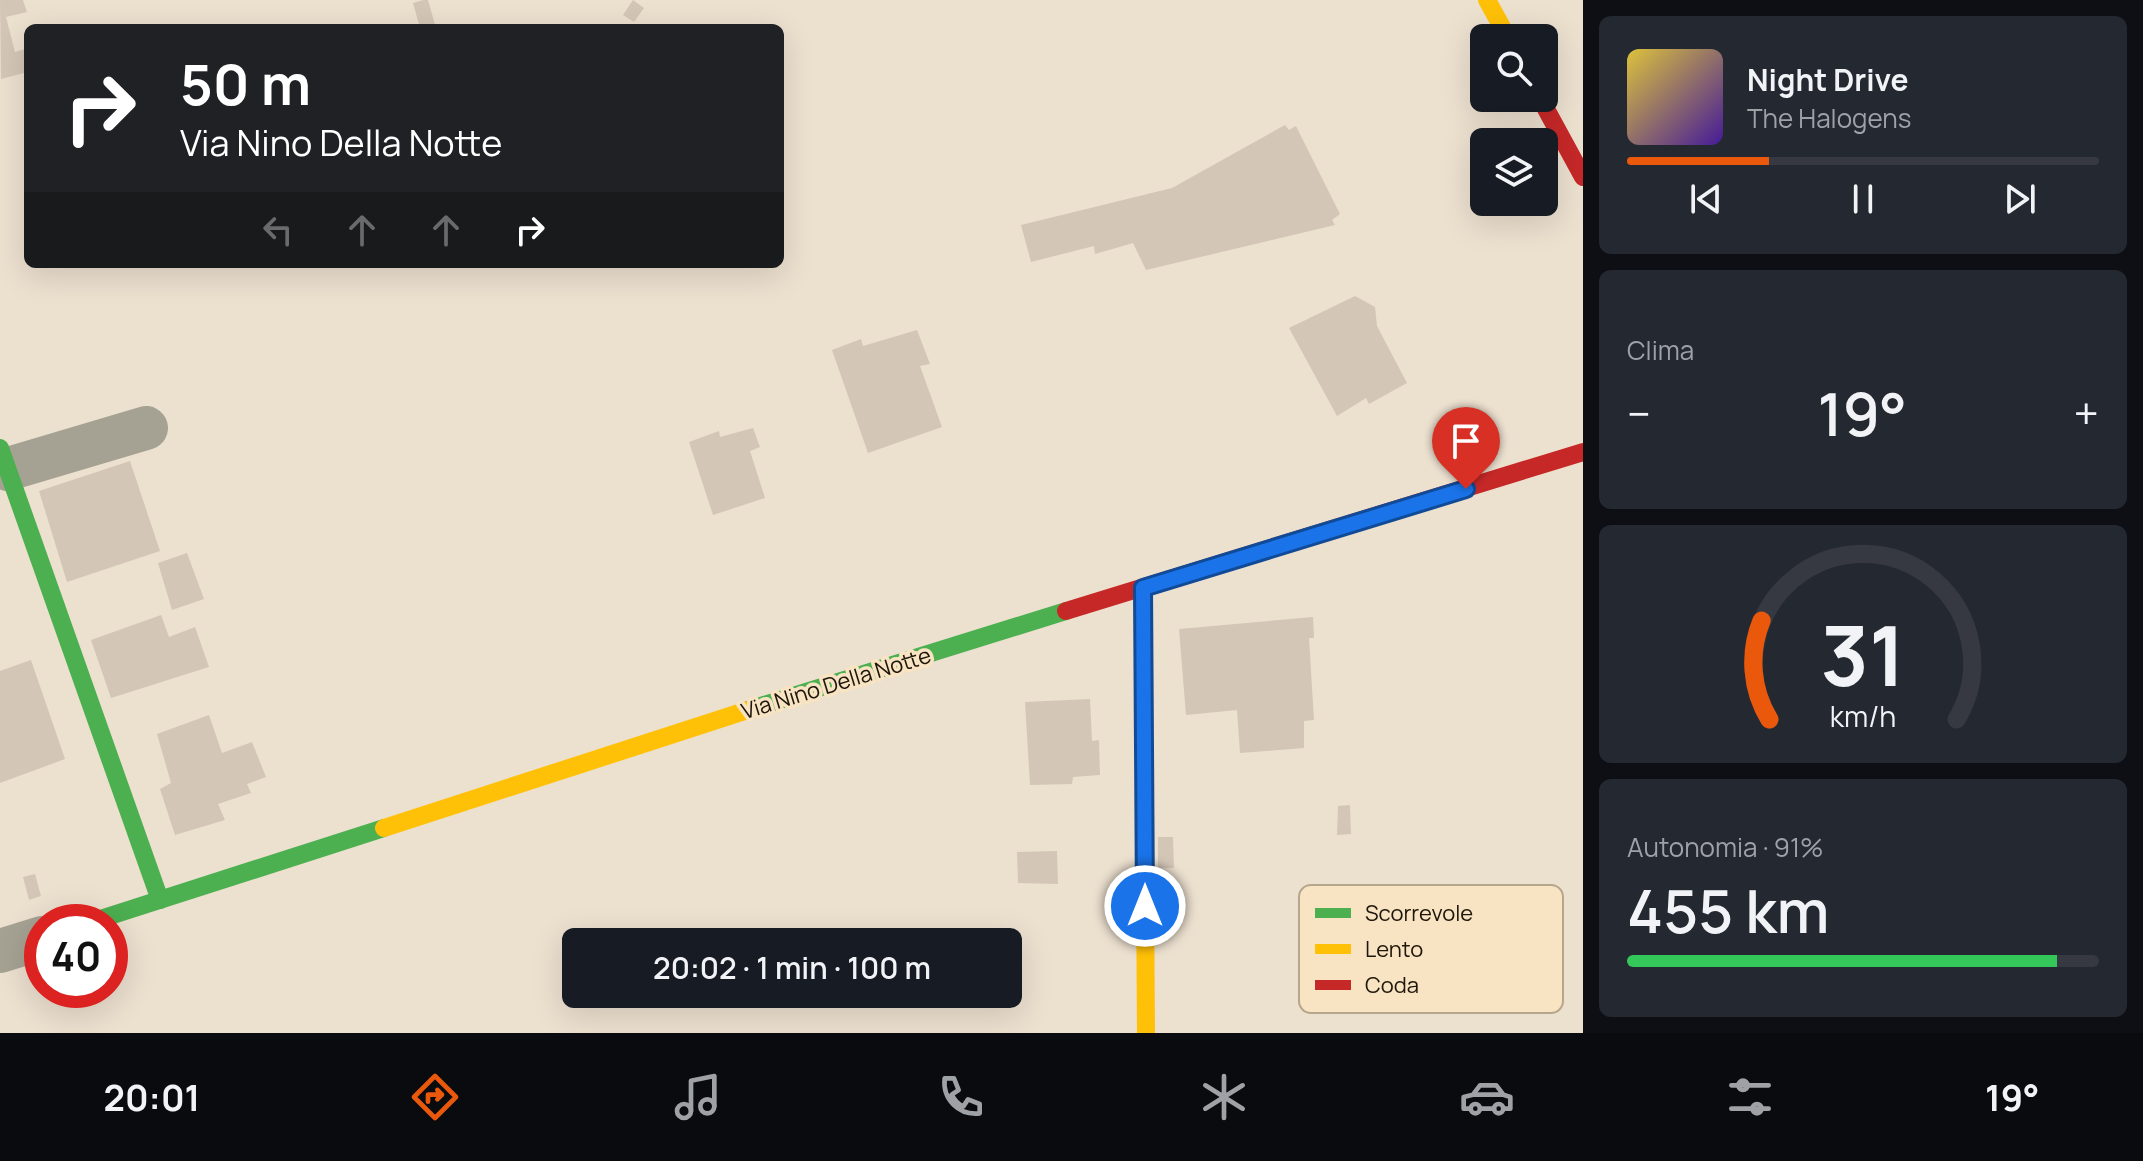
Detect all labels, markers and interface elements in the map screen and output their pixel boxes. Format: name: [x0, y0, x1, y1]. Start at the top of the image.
map controls: [1470, 24, 1558, 216]
button: search: [1470, 24, 1558, 112]
text: 50 m: [180, 45, 311, 122]
icon: right: [48, 56, 152, 160]
text: Night Drive: [1747, 59, 1909, 100]
text: The Halogens: [1747, 100, 1911, 136]
text: Via Nino Della Notte: [180, 118, 502, 167]
button: layers: [1470, 128, 1558, 216]
icon: previous: [1684, 177, 1728, 221]
icon: pause: [1841, 177, 1885, 221]
icon: next: [1998, 177, 2042, 221]
icon: left: [256, 208, 300, 252]
icon: ahead: [340, 208, 384, 252]
icon: ahead: [424, 208, 468, 252]
icon: right: [508, 208, 552, 252]
text: Clima: [1627, 332, 1694, 368]
text: 19°: [1817, 372, 1907, 454]
text: −: [1627, 383, 1651, 443]
text: +: [2074, 383, 2099, 443]
pin: [1432, 407, 1500, 489]
icon: arrive: [1444, 419, 1488, 463]
text: 31: [1821, 596, 1905, 710]
street label: Via Nino Della Notte: [737, 640, 935, 726]
text: km/h: [1830, 697, 1896, 736]
text: Autonomia · 91%: [1627, 829, 1824, 865]
position arrow: [1103, 864, 1187, 948]
text: 455 km: [1627, 869, 1830, 951]
legend: [1299, 885, 1563, 1013]
text: Scorrevole: [1365, 898, 1473, 928]
speed limit sign: 40: [24, 904, 128, 1008]
text: Lento: [1365, 934, 1423, 964]
text: 20:02 · 1 min · 100 m: [653, 947, 931, 988]
text: Coda: [1365, 970, 1419, 1000]
icon: directions: [407, 1069, 463, 1125]
icon: music: [670, 1069, 726, 1125]
icon: phone: [933, 1069, 989, 1125]
icon: climate: [1196, 1069, 1252, 1125]
icon: car: [1459, 1069, 1515, 1125]
icon: filters: [1722, 1069, 1778, 1125]
text: 20:01: [103, 1073, 200, 1122]
text: 19°: [1985, 1073, 2039, 1122]

